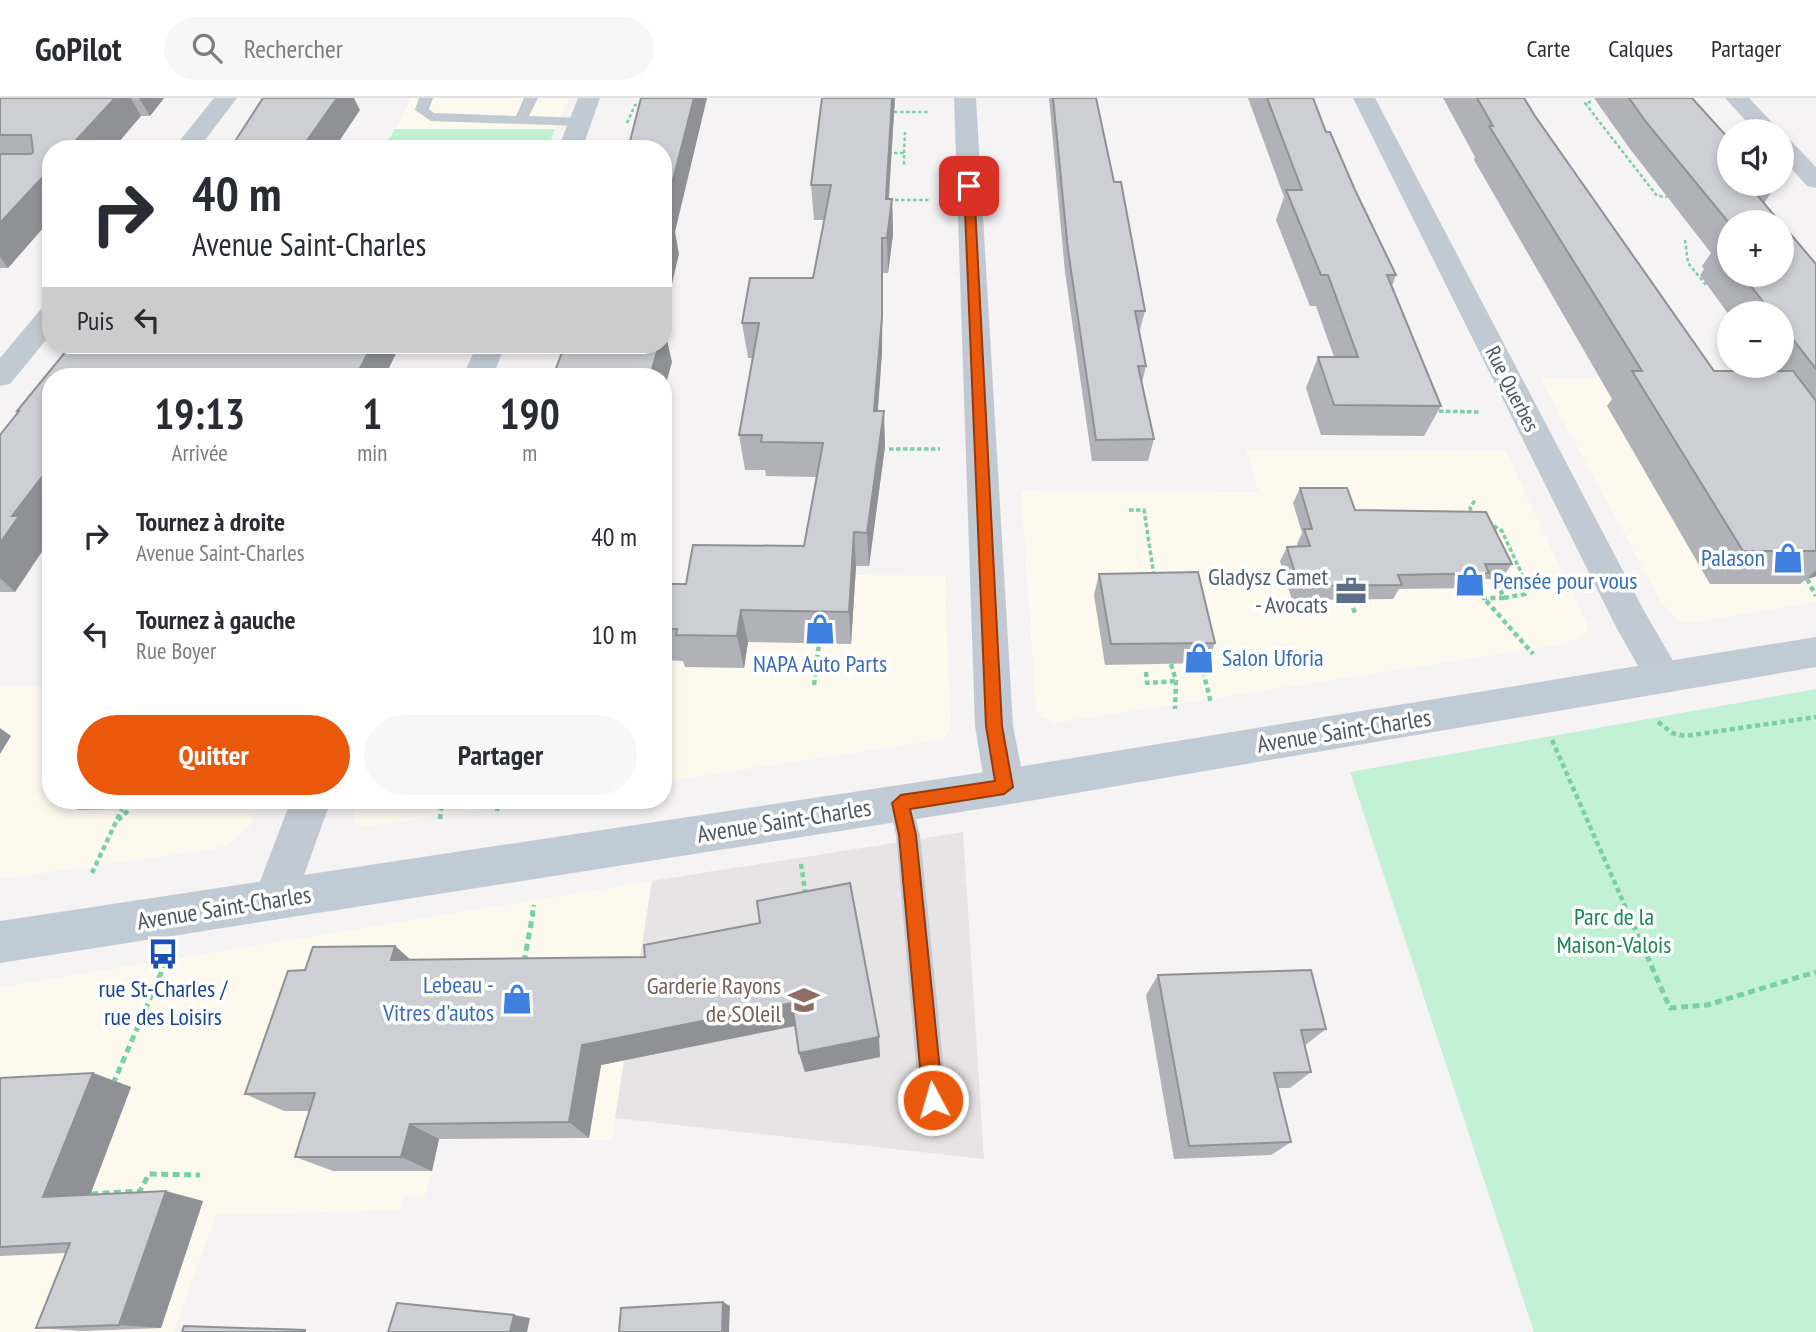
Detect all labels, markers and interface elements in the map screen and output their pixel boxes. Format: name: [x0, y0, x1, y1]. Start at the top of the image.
search box: [164, 17, 654, 80]
text: GoPilot: [35, 27, 122, 70]
icon: search: [188, 29, 226, 67]
text: Rechercher: [244, 32, 343, 65]
text: Carte: [1527, 33, 1570, 64]
text: Calques: [1608, 33, 1673, 64]
text: Partager: [1711, 33, 1781, 64]
map controls: [1717, 119, 1794, 378]
button: sound: [1717, 119, 1794, 196]
pin: [939, 156, 999, 216]
text: 40 m: [192, 161, 281, 225]
icon: arrive: [950, 167, 988, 205]
icon: right: [77, 168, 168, 259]
button: +: [1717, 210, 1794, 287]
text: Avenue Saint-Charles: [192, 223, 426, 265]
icon: left: [128, 301, 166, 339]
button: −: [1717, 301, 1794, 378]
text: Puis: [77, 304, 114, 337]
street label: Rue Querbes: [1479, 342, 1545, 436]
text: 19:13: [154, 386, 245, 441]
text: 1: [362, 386, 382, 441]
text: 190: [500, 386, 560, 441]
text: Arrivée: [172, 438, 228, 467]
text: min: [357, 438, 387, 467]
text: m: [522, 438, 537, 467]
text: Tournez à droite: [136, 505, 285, 538]
icon: right: [77, 517, 115, 555]
text: 40 m: [591, 520, 637, 553]
text: Avenue Saint-Charles: [136, 538, 304, 567]
shop icon: Palason: [1771, 541, 1805, 575]
place label: Palason: [1701, 542, 1765, 573]
place label: Gladysz Camet - Avocats: [1208, 561, 1328, 620]
shop icon: Pensée pour vous: [1453, 564, 1487, 598]
place label: Pensée pour vous: [1493, 565, 1637, 596]
office icon: Gladysz Camet - Avocats: [1334, 574, 1368, 608]
text: Tournez à gauche: [136, 603, 296, 636]
shop icon: NAPA Auto Parts: [803, 612, 837, 646]
icon: left: [77, 615, 115, 653]
text: 10 m: [591, 618, 637, 651]
text: Rue Boyer: [136, 636, 216, 665]
shop icon: Salon Uforia: [1182, 641, 1216, 675]
place label: Salon Uforia: [1222, 642, 1324, 673]
place label: NAPA Auto Parts: [753, 648, 887, 679]
street label: Avenue Saint-Charles: [1255, 701, 1433, 760]
button: Quitter: [77, 715, 350, 795]
button: Partager: [364, 715, 637, 795]
street label: Avenue Saint-Charles: [695, 791, 873, 850]
street label: Avenue Saint-Charles: [135, 878, 313, 937]
park label: Parc de la Maison-Valois: [1557, 901, 1671, 960]
bus stop icon: rue St-Charles / rue des Loisirs: [146, 937, 180, 971]
place label: Lebeau - Vitres d'autos: [382, 969, 494, 1028]
place label: Garderie Rayons de SOleil: [647, 970, 781, 1029]
place label: rue St-Charles / rue des Loisirs: [99, 973, 228, 1032]
shop icon: Lebeau - Vitres d'autos: [500, 982, 534, 1016]
school or university icon: Garderie Rayons de SOleil: [787, 983, 821, 1017]
position arrow: [896, 1063, 970, 1137]

